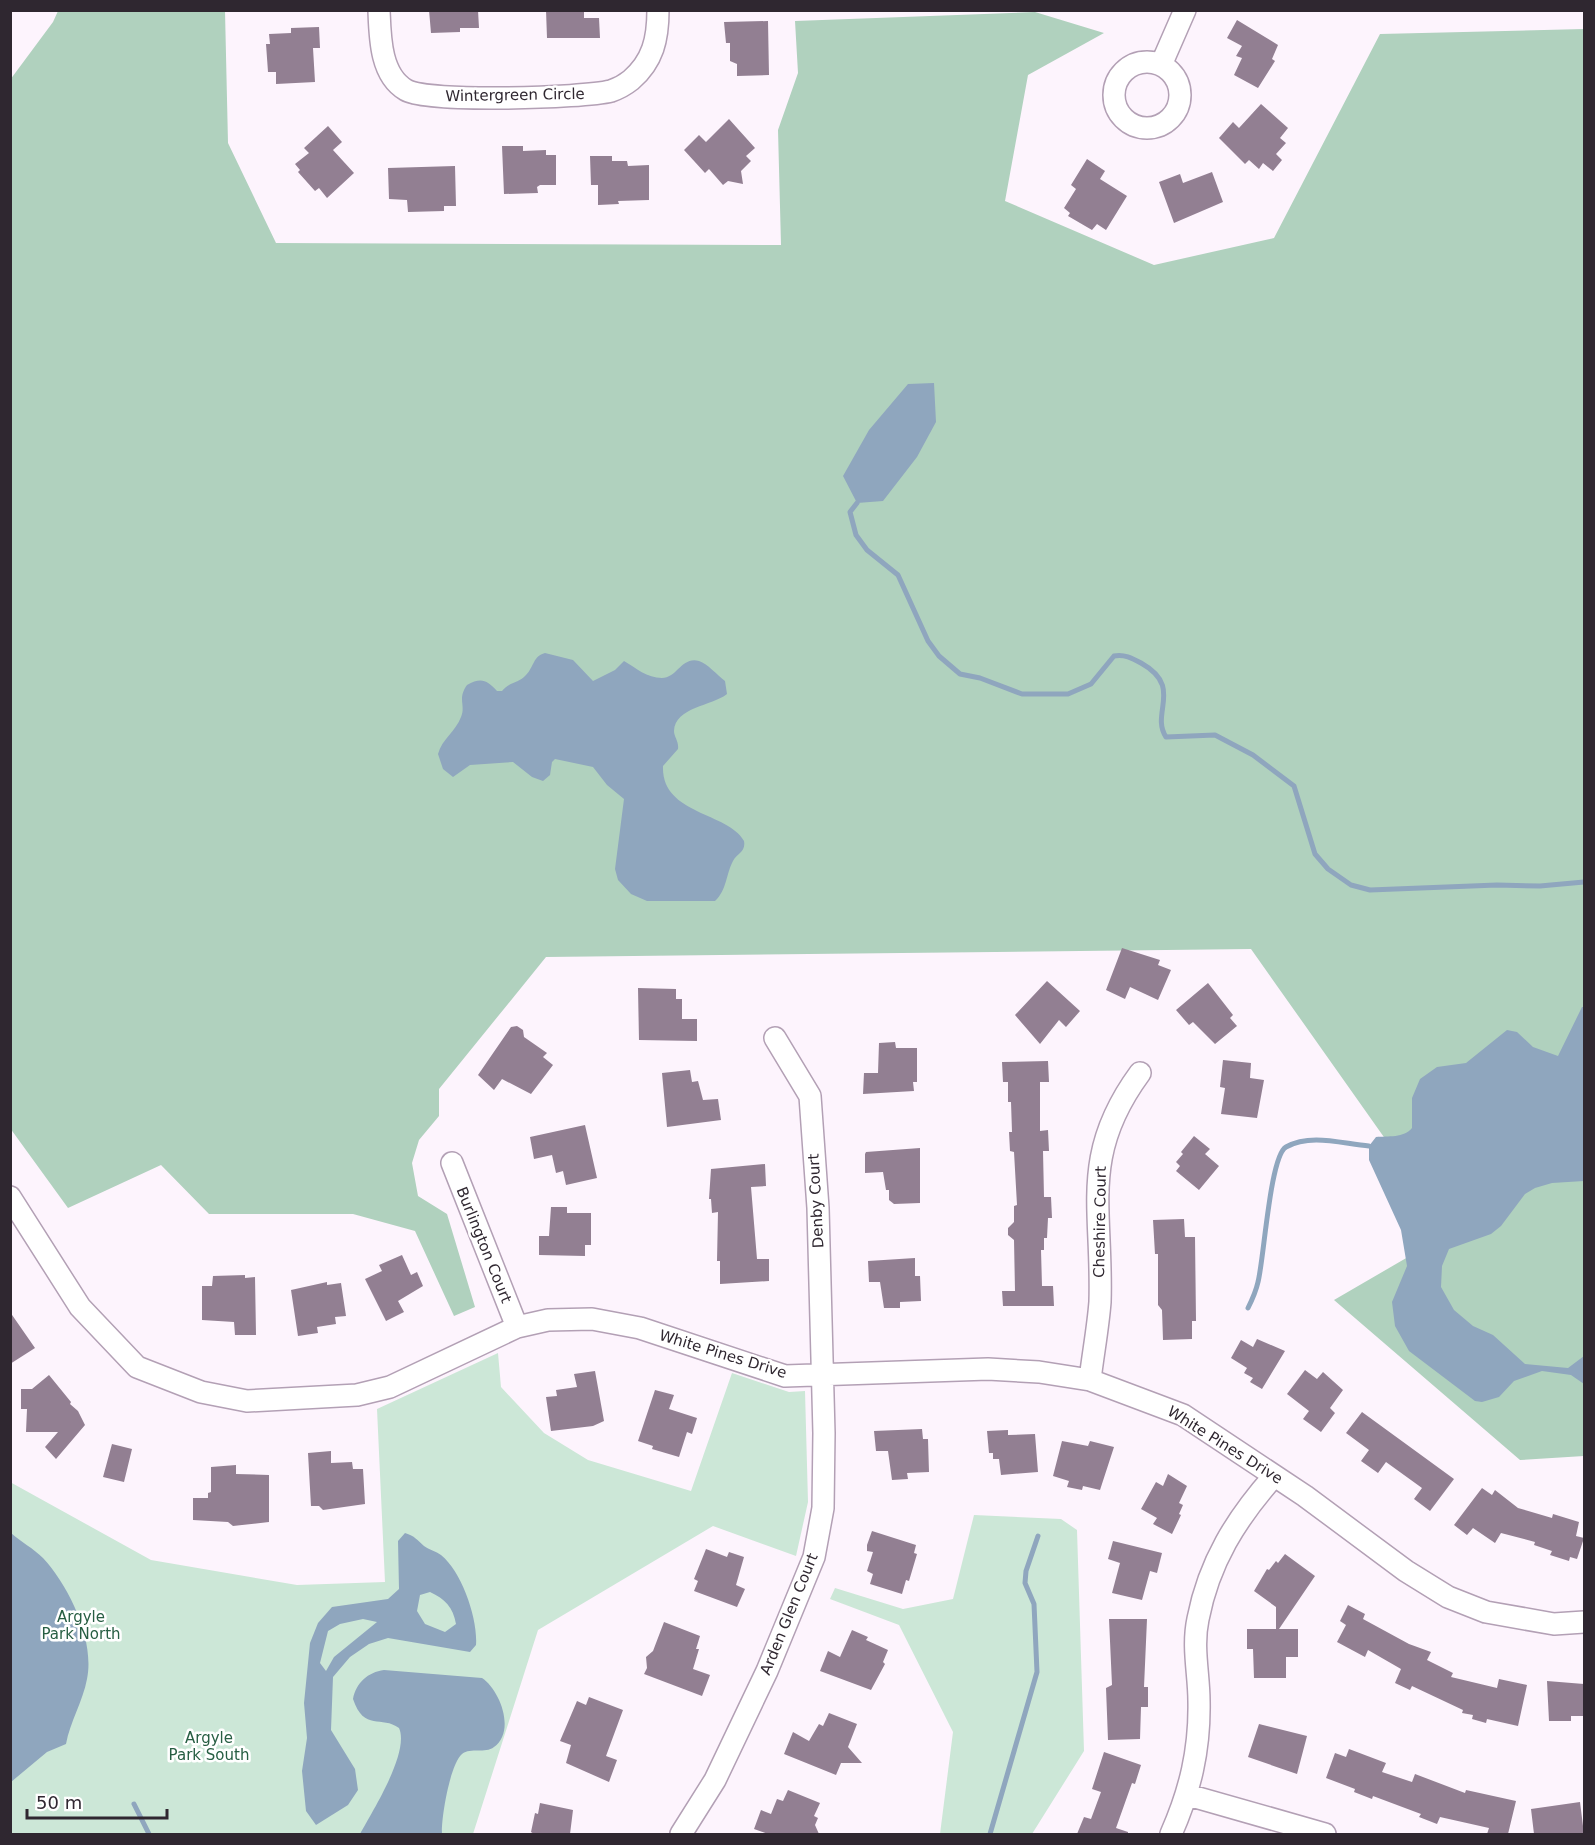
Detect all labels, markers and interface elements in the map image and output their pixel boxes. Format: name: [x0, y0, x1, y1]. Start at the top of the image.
street label: Wintergreen Circle: [445, 85, 585, 105]
street label: Denby Court: [805, 1153, 827, 1249]
street label: Cheshire Court: [1090, 1166, 1110, 1278]
street label: Burlington Court: [452, 1184, 516, 1306]
street label: White Pines Drive: [657, 1326, 789, 1382]
street label: White Pines Drive: [1164, 1402, 1286, 1488]
street label: Arden Glen Court: [756, 1550, 822, 1678]
park label: Argyle Park North: [41, 1608, 121, 1643]
park label: Argyle Park South: [169, 1729, 249, 1764]
scale bar: [27, 1782, 166, 1820]
text: 50 m: [36, 1792, 82, 1813]

